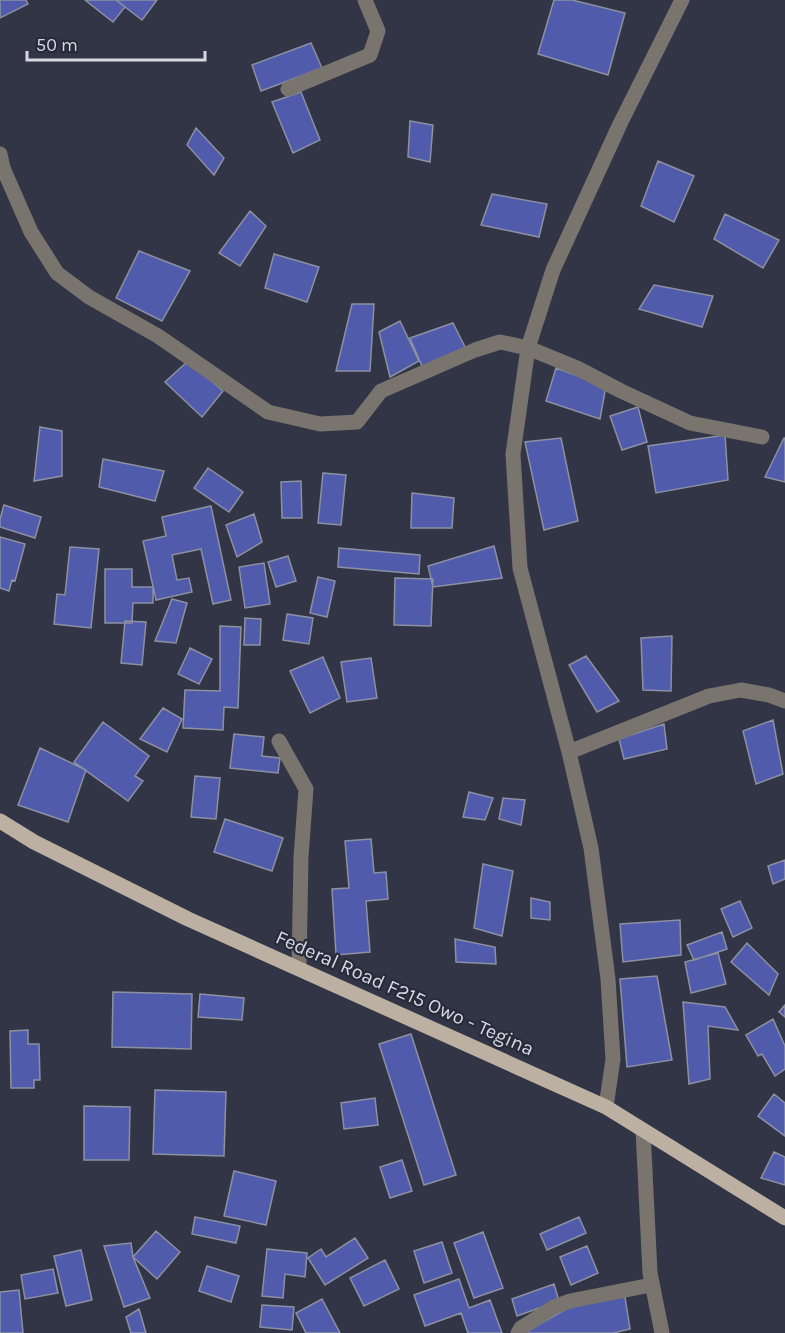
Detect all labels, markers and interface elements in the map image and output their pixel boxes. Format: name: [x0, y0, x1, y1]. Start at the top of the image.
scale bar: [27, 24, 206, 62]
text: 50 m: [36, 34, 78, 56]
street label: Federal Road F215 Owo - Tegina: [272, 925, 538, 1061]

